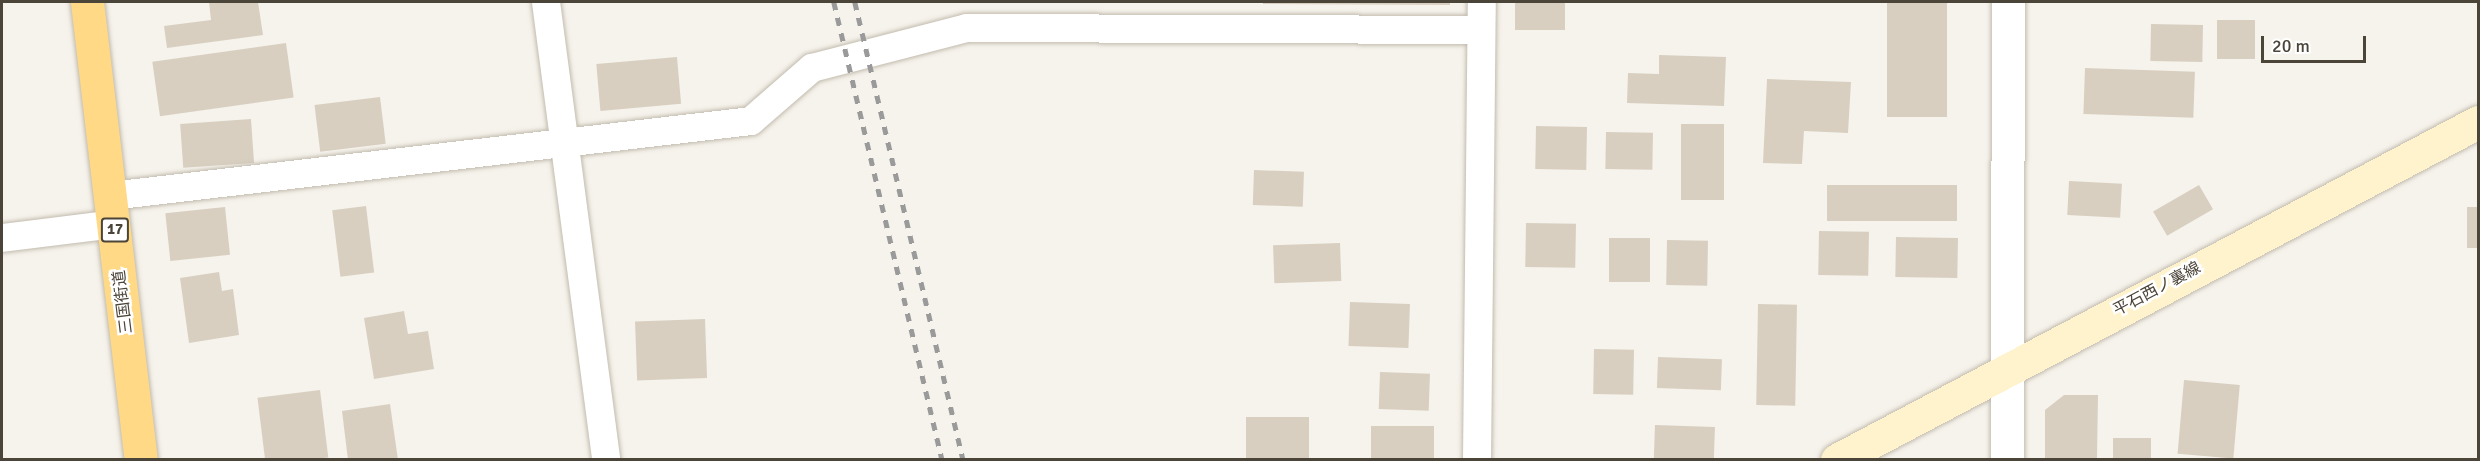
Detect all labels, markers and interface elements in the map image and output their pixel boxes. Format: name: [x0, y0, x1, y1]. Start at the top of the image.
scale bar: [2264, 24, 2369, 62]
text: 20 m: [2272, 35, 2310, 57]
road number: 17: [100, 218, 130, 242]
street label: 平石西ノ裏線: [2110, 258, 2204, 320]
street label: 三国街道: [110, 269, 136, 335]

